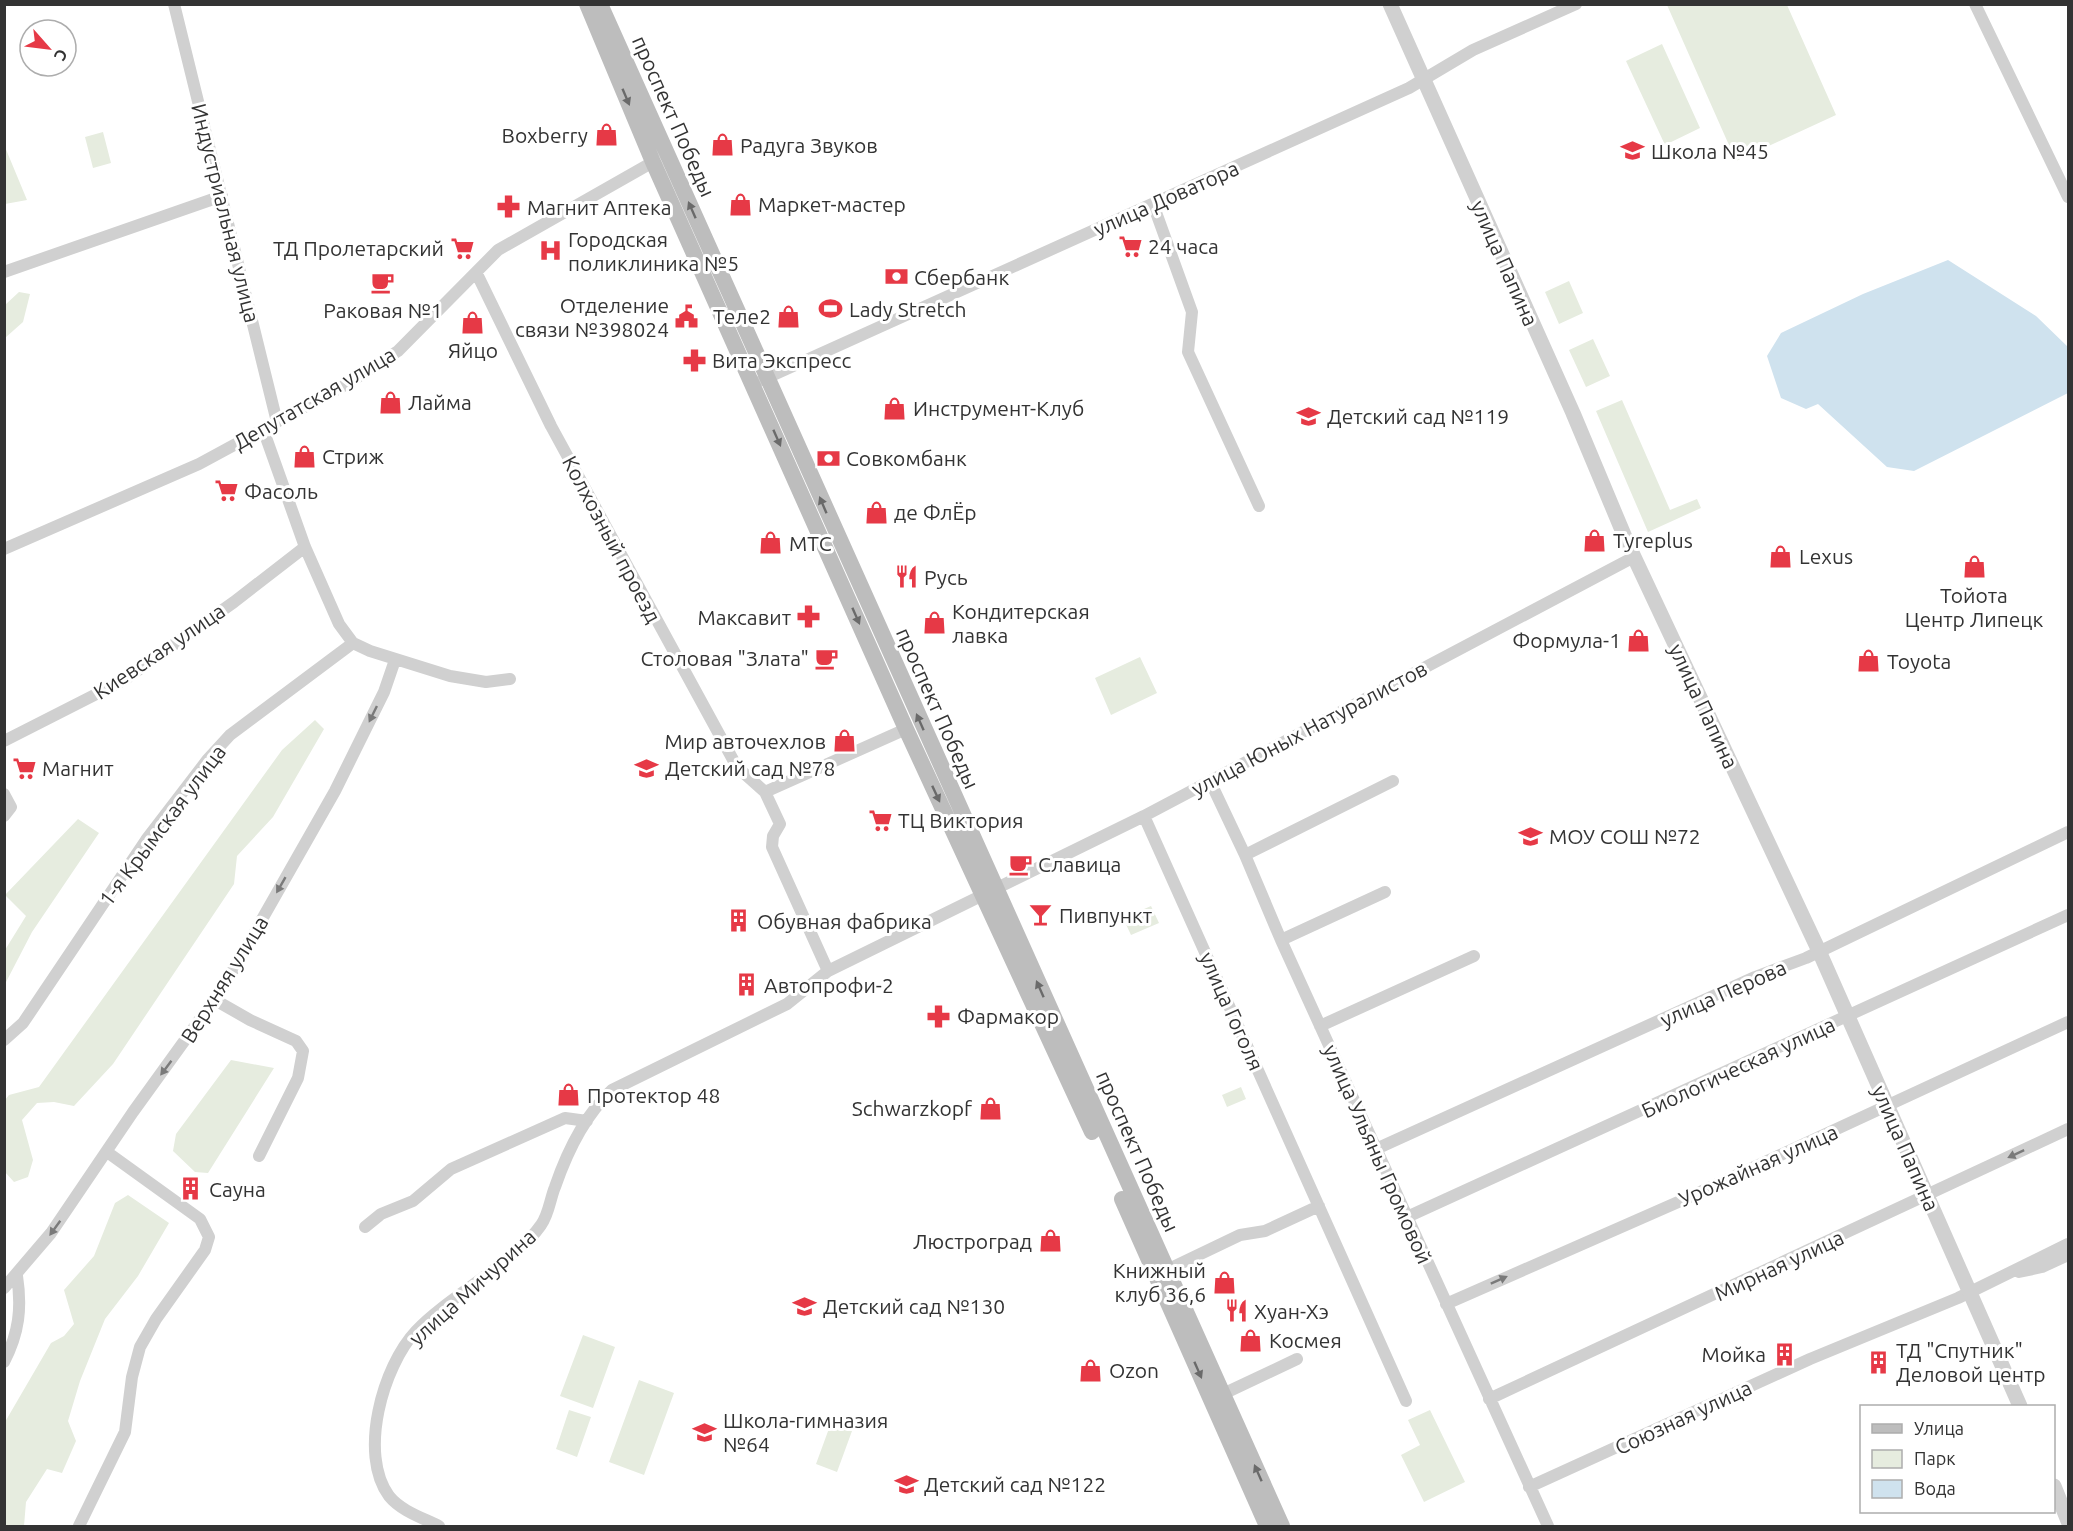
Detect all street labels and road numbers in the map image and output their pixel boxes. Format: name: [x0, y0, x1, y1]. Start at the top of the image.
street label: проспект Победы: [628, 32, 720, 200]
street label: Индустриальная улица: [187, 101, 265, 325]
street label: улица Доватора: [1090, 155, 1242, 241]
street label: улица Папина: [1467, 196, 1543, 330]
street label: Депутатская улица: [229, 342, 399, 454]
street label: Колхозный проезд: [558, 452, 666, 626]
street label: Киевская улица: [89, 598, 229, 704]
street label: проспект Победы: [892, 624, 984, 792]
street label: улица Папина: [1665, 640, 1743, 772]
street label: улица Юных Натуралистов: [1187, 656, 1431, 800]
street label: 1-я Крымская улица: [94, 740, 230, 910]
street label: Верхняя улица: [175, 911, 273, 1047]
street label: улица Гоголя: [1195, 948, 1269, 1074]
street label: улица Перова: [1656, 955, 1790, 1031]
street label: Биологическая улица: [1637, 1012, 1839, 1122]
street label: улица Ульяны Громовой: [1319, 1041, 1437, 1267]
street label: проспект Победы: [1092, 1067, 1184, 1235]
street label: улица Папина: [1868, 1081, 1944, 1215]
street label: Урожайная улица: [1675, 1119, 1841, 1211]
street label: улица Мичурина: [404, 1224, 540, 1350]
street label: Мирная улица: [1711, 1225, 1847, 1305]
street label: Союзная улица: [1611, 1375, 1755, 1459]

